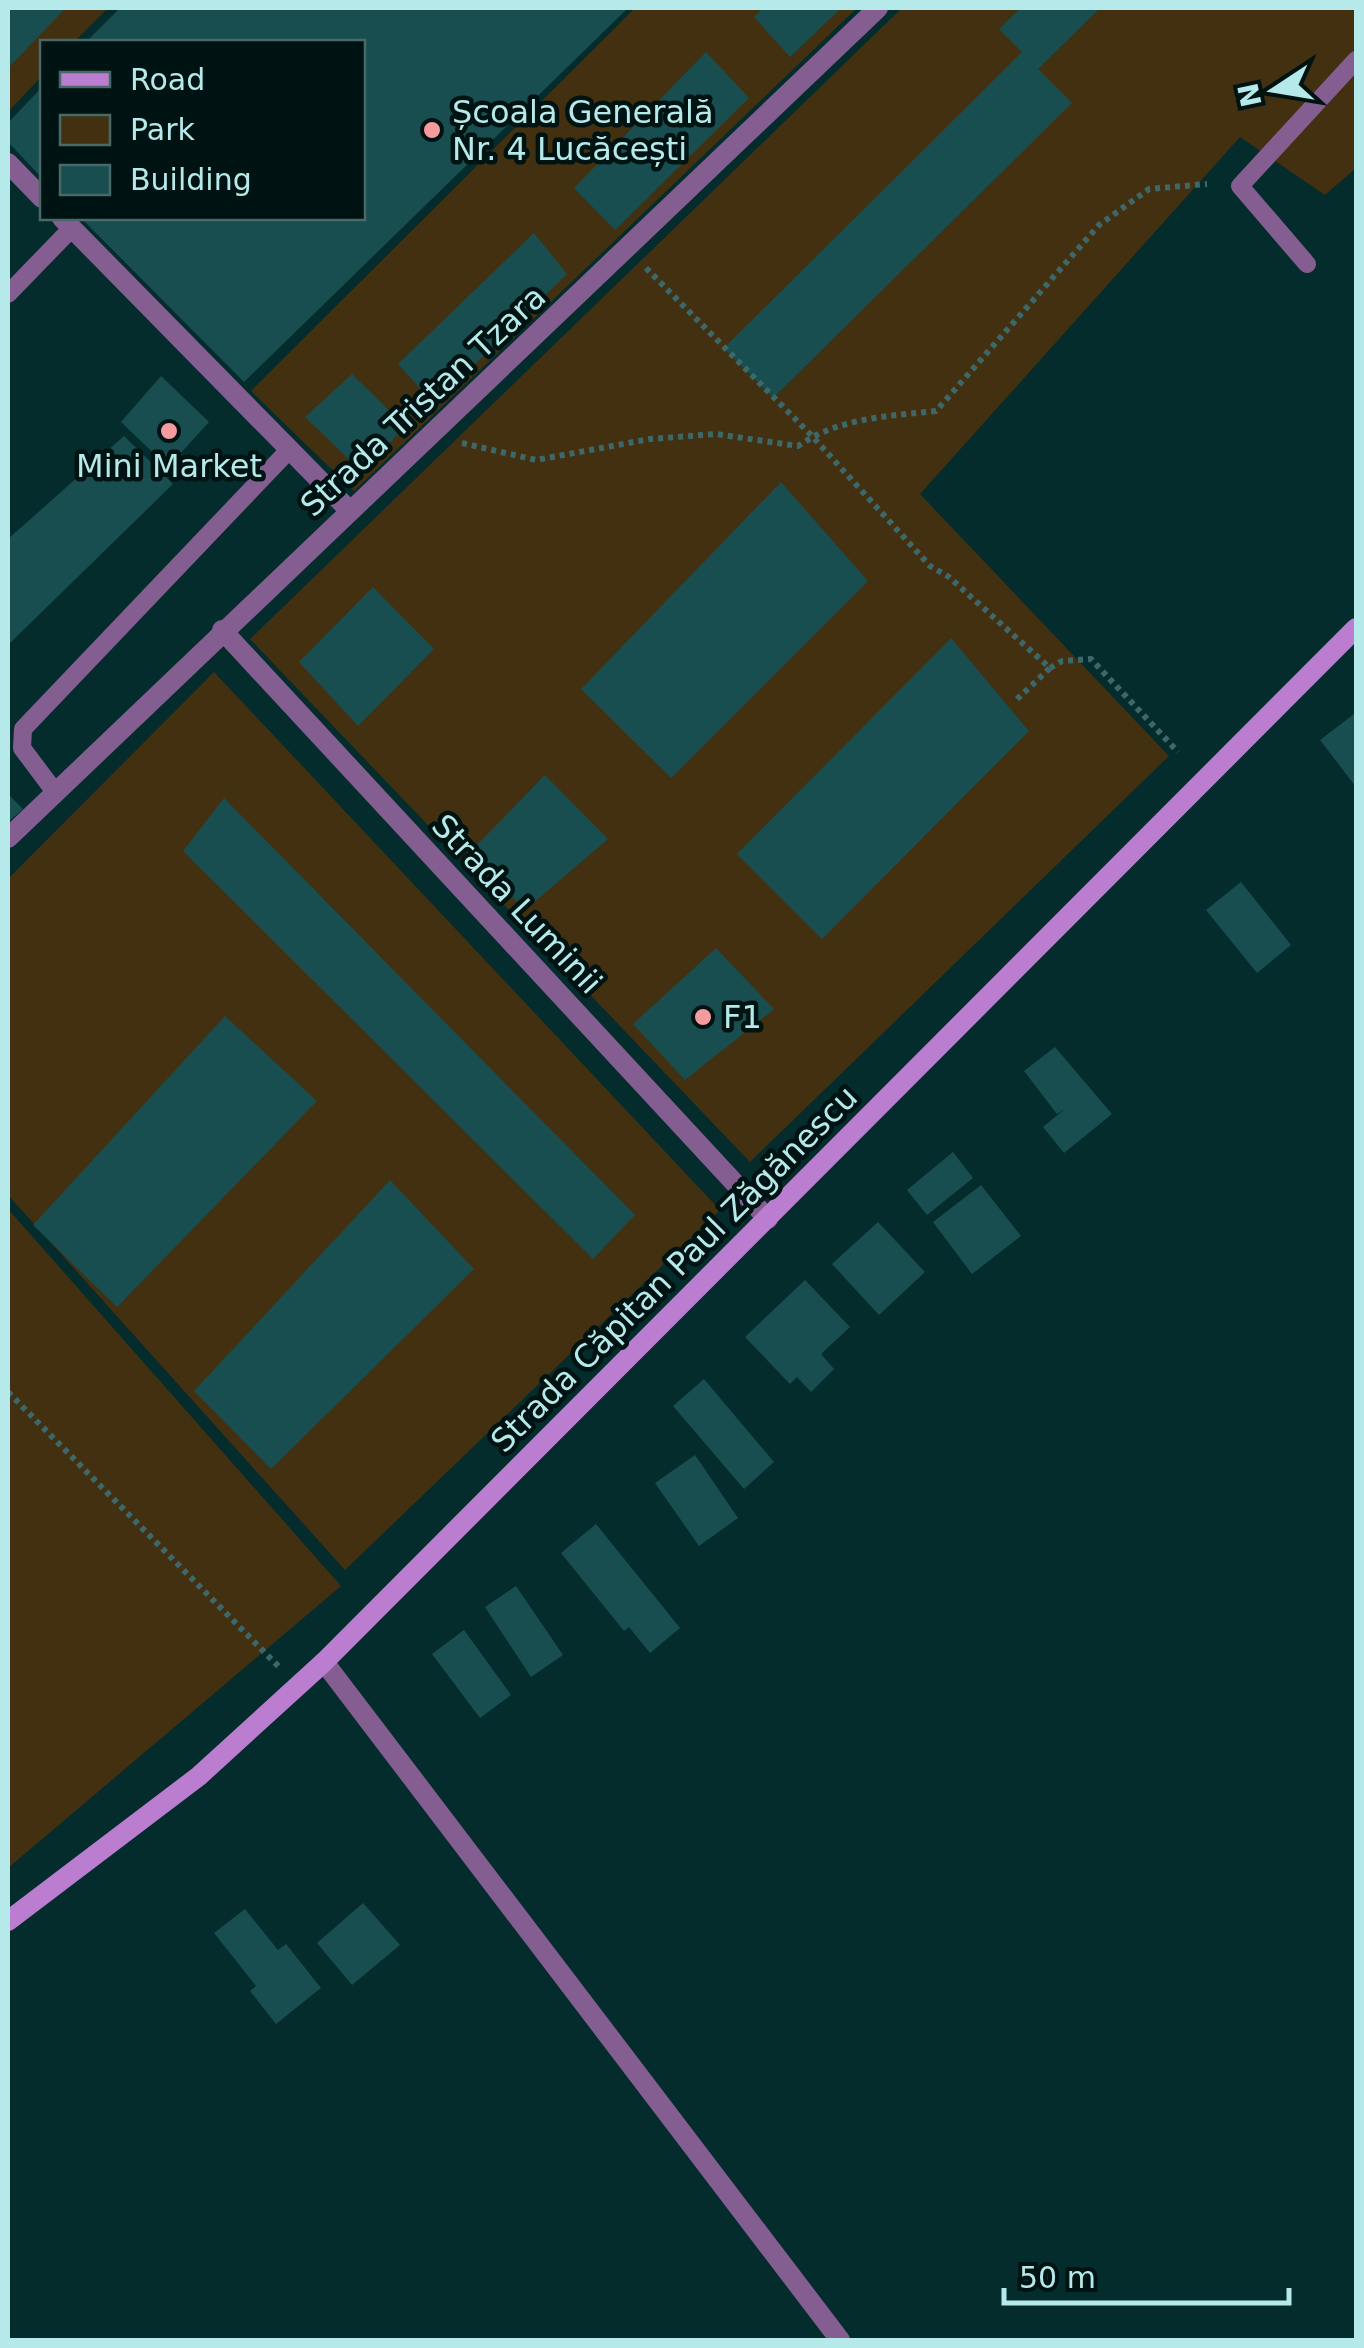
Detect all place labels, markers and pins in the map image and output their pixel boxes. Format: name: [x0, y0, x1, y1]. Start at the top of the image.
place label: Școala Generală Nr. 4 Lucăcești: [452, 93, 713, 168]
marker: Școala Generală Nr. 4 Lucăcești: [421, 119, 443, 141]
marker: Mini Market: [158, 420, 180, 442]
place label: Mini Market: [76, 447, 262, 485]
place label: F1: [723, 998, 762, 1036]
marker: F1: [692, 1006, 714, 1028]

